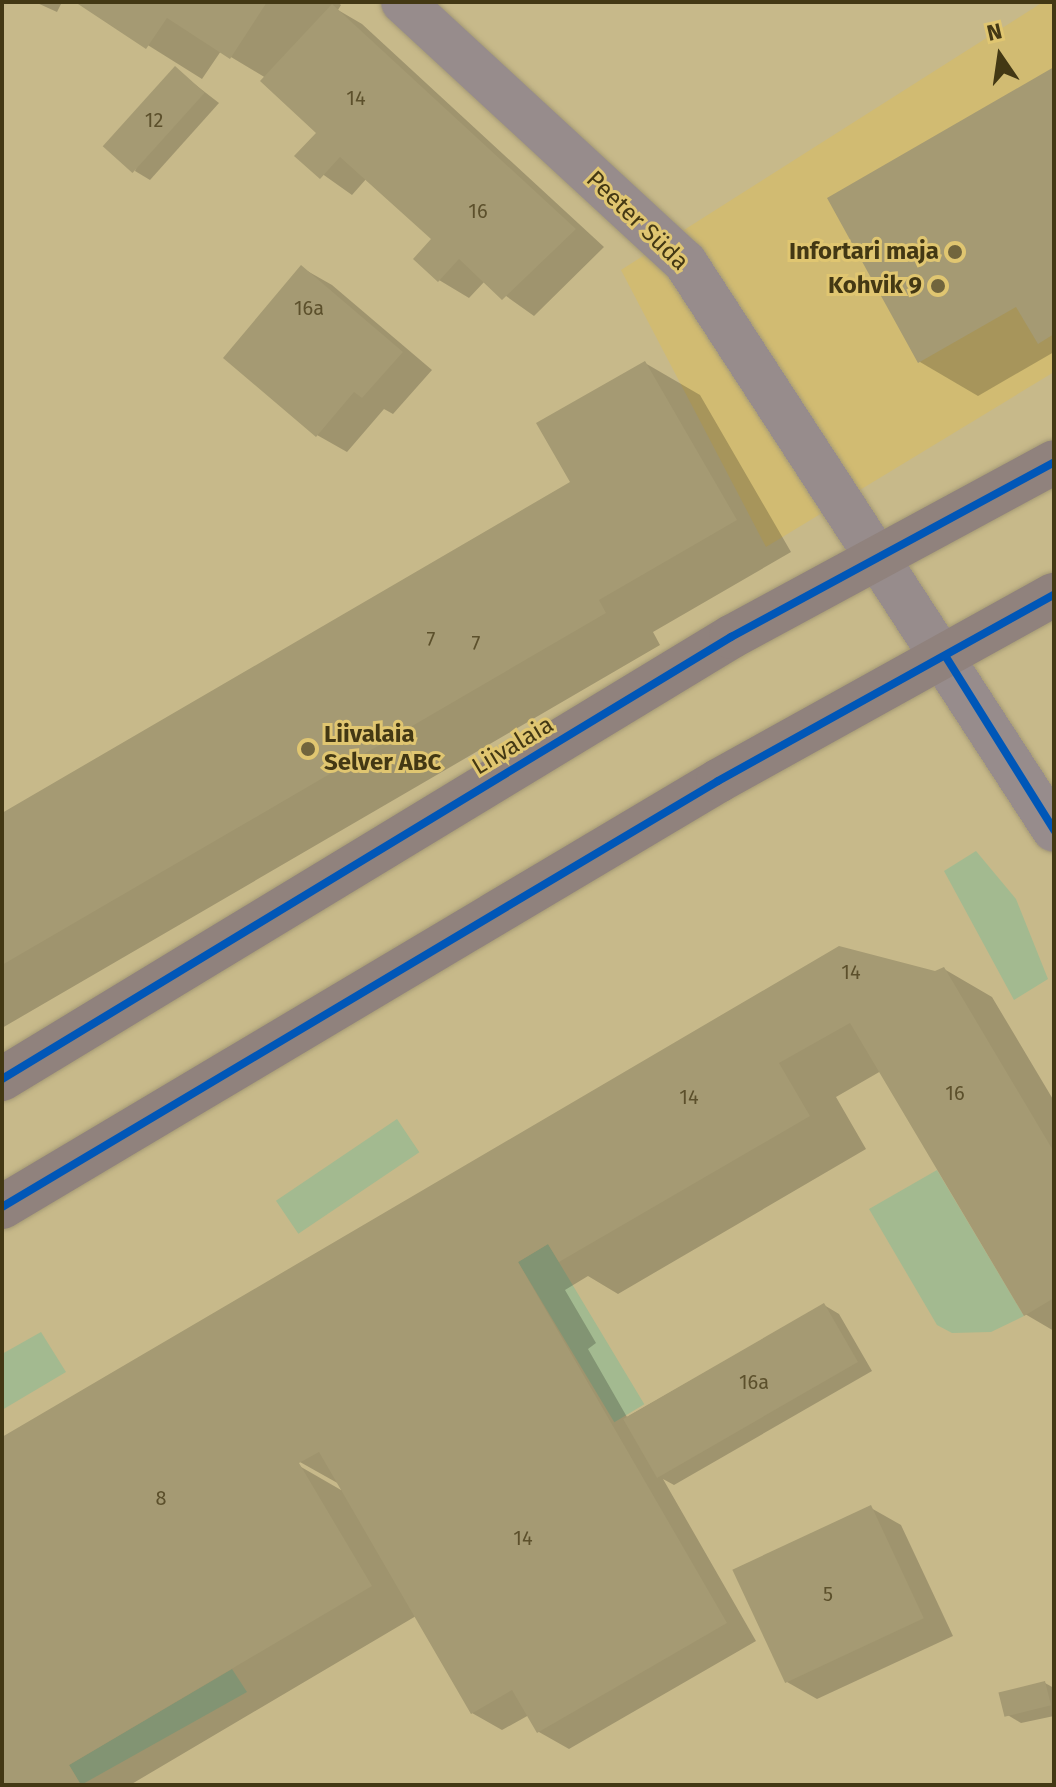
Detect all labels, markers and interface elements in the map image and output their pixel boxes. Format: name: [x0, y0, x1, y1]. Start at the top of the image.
north arrow: [960, 16, 1040, 96]
text: N: [984, 17, 1005, 47]
house number: 14: [346, 86, 366, 110]
house number: 12: [145, 108, 163, 132]
street label: Peeter Süda: [580, 165, 694, 277]
house number: 16: [468, 199, 488, 223]
place label: Infortari maja: [789, 238, 939, 266]
marker: Infortari maja: [946, 243, 964, 261]
place label: Kohvik 9: [828, 272, 922, 300]
marker: Kohvik 9: [929, 277, 947, 295]
house number: 16a: [294, 296, 324, 320]
house number: 7: [427, 627, 435, 651]
house number: 7: [472, 631, 480, 655]
street label: Liivalaia: [467, 711, 559, 781]
place label: Liivalaia Selver ABC: [324, 721, 441, 777]
marker: Liivalaia Selver ABC: [299, 740, 317, 758]
house number: 14: [841, 960, 861, 984]
house number: 16: [945, 1081, 965, 1105]
house number: 14: [679, 1085, 699, 1109]
house number: 16a: [739, 1370, 769, 1394]
house number: 8: [155, 1486, 167, 1510]
house number: 14: [513, 1526, 533, 1550]
house number: 5: [823, 1582, 833, 1606]

